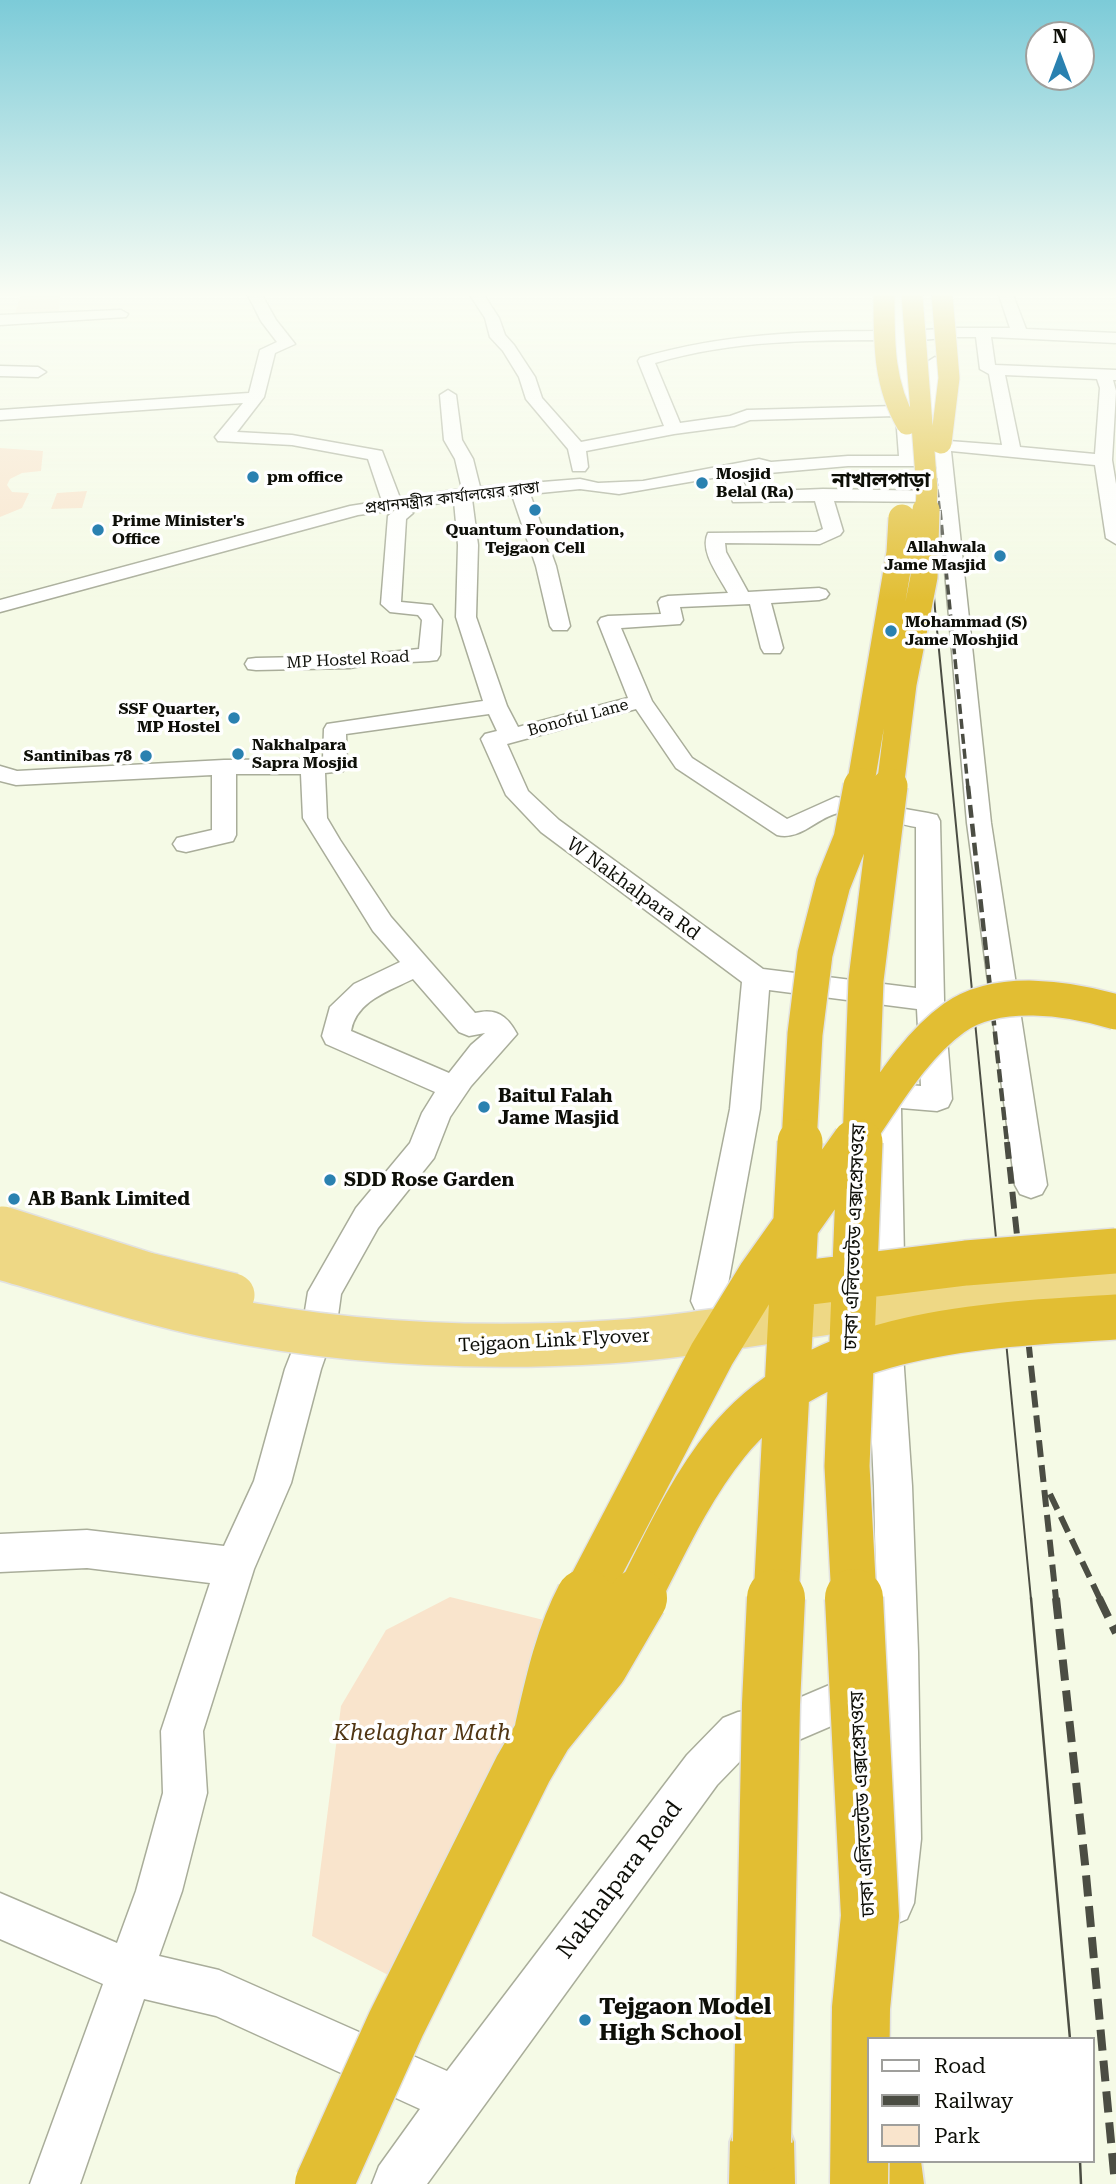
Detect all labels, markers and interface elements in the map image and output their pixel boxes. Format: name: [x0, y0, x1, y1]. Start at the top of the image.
north arrow: [1025, 21, 1095, 91]
text: N: [1053, 25, 1067, 48]
place label: Mosjid Belal (Ra): [716, 464, 794, 502]
place label: pm office: [267, 467, 343, 487]
district label: নাখালপাড়া: [832, 468, 930, 494]
marker: pm office: [245, 469, 261, 485]
marker: Mosjid Belal (Ra): [694, 475, 710, 491]
street label: প্রধানমন্ত্রীর কার্যালয়ের রাস্তা: [363, 478, 541, 518]
marker: Quantum Foundation, Tejgaon Cell: [527, 502, 543, 518]
place label: Prime Minister's Office: [112, 511, 244, 549]
place label: Quantum Foundation, Tejgaon Cell: [446, 520, 624, 558]
marker: Prime Minister's Office: [90, 522, 106, 538]
place label: Allahwala Jame Masjid: [884, 537, 986, 575]
marker: Allahwala Jame Masjid: [992, 548, 1008, 564]
place label: Mohammad (S) Jame Moshjid: [905, 612, 1027, 650]
marker: Mohammad (S) Jame Moshjid: [883, 623, 899, 639]
street label: MP Hostel Road: [286, 647, 410, 673]
street label: Bonoful Lane: [525, 695, 631, 741]
place label: SSF Quarter, MP Hostel: [118, 699, 220, 737]
marker: SSF Quarter, MP Hostel: [226, 710, 242, 726]
place label: Nakhalpara Sapra Mosjid: [252, 735, 358, 773]
place label: Santinibas 78: [23, 746, 132, 766]
marker: Nakhalpara Sapra Mosjid: [230, 746, 246, 762]
marker: Santinibas 78: [138, 748, 154, 764]
street label: W Nakhalpara Rd: [562, 833, 704, 945]
place label: Baitul Falah Jame Masjid: [498, 1085, 619, 1129]
marker: Baitul Falah Jame Masjid: [476, 1099, 492, 1115]
street label: ঢাকা এলিভেটেড এক্সপ্রেসওয়ে: [840, 1124, 870, 1350]
place label: SDD Rose Garden: [344, 1169, 514, 1191]
marker: SDD Rose Garden: [322, 1172, 338, 1188]
place label: AB Bank Limited: [28, 1188, 190, 1210]
marker: AB Bank Limited: [6, 1191, 22, 1207]
street label: Tejgaon Link Flyover: [458, 1325, 650, 1357]
street label: ঢাকা এলিভেটেড এক্সপ্রেসওয়ে: [846, 1691, 880, 1917]
park label: Khelaghar Math: [333, 1719, 511, 1747]
street label: Nakhalpara Road: [552, 1796, 688, 1964]
place label: Tejgaon Model High School: [599, 1993, 771, 2047]
marker: Tejgaon Model High School: [577, 2012, 593, 2028]
legend: [867, 2037, 1095, 2163]
text: Road: [934, 2054, 986, 2078]
text: Railway: [934, 2089, 1013, 2113]
text: Park: [934, 2124, 980, 2148]

